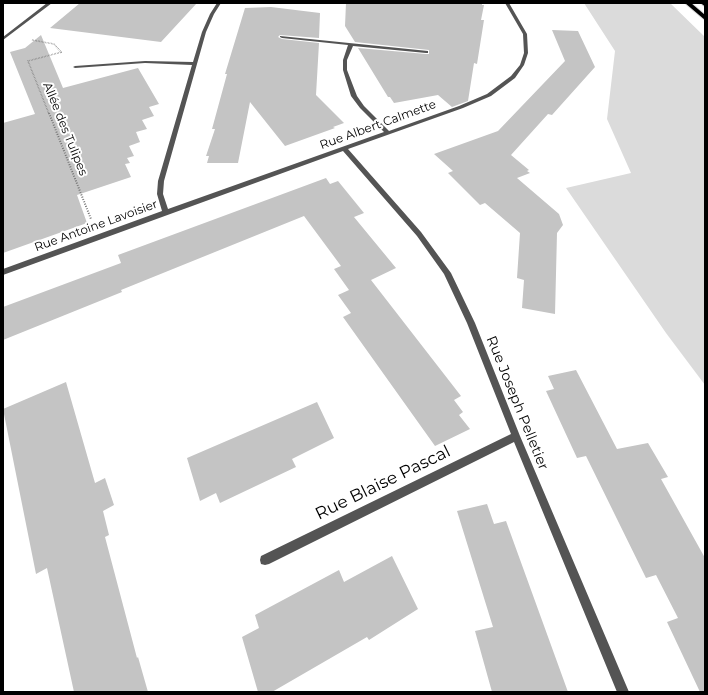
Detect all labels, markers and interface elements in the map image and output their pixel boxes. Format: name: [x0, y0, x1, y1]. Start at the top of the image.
street label: Allée des Tulipes: [40, 80, 90, 178]
street label: Rue Albert Calmette: [318, 97, 438, 153]
street label: Rue Antoine Lavoisier: [32, 197, 160, 255]
street label: Rue Joseph Pelletier: [482, 333, 552, 473]
street label: Rue Blaise Pascal: [312, 441, 454, 525]

